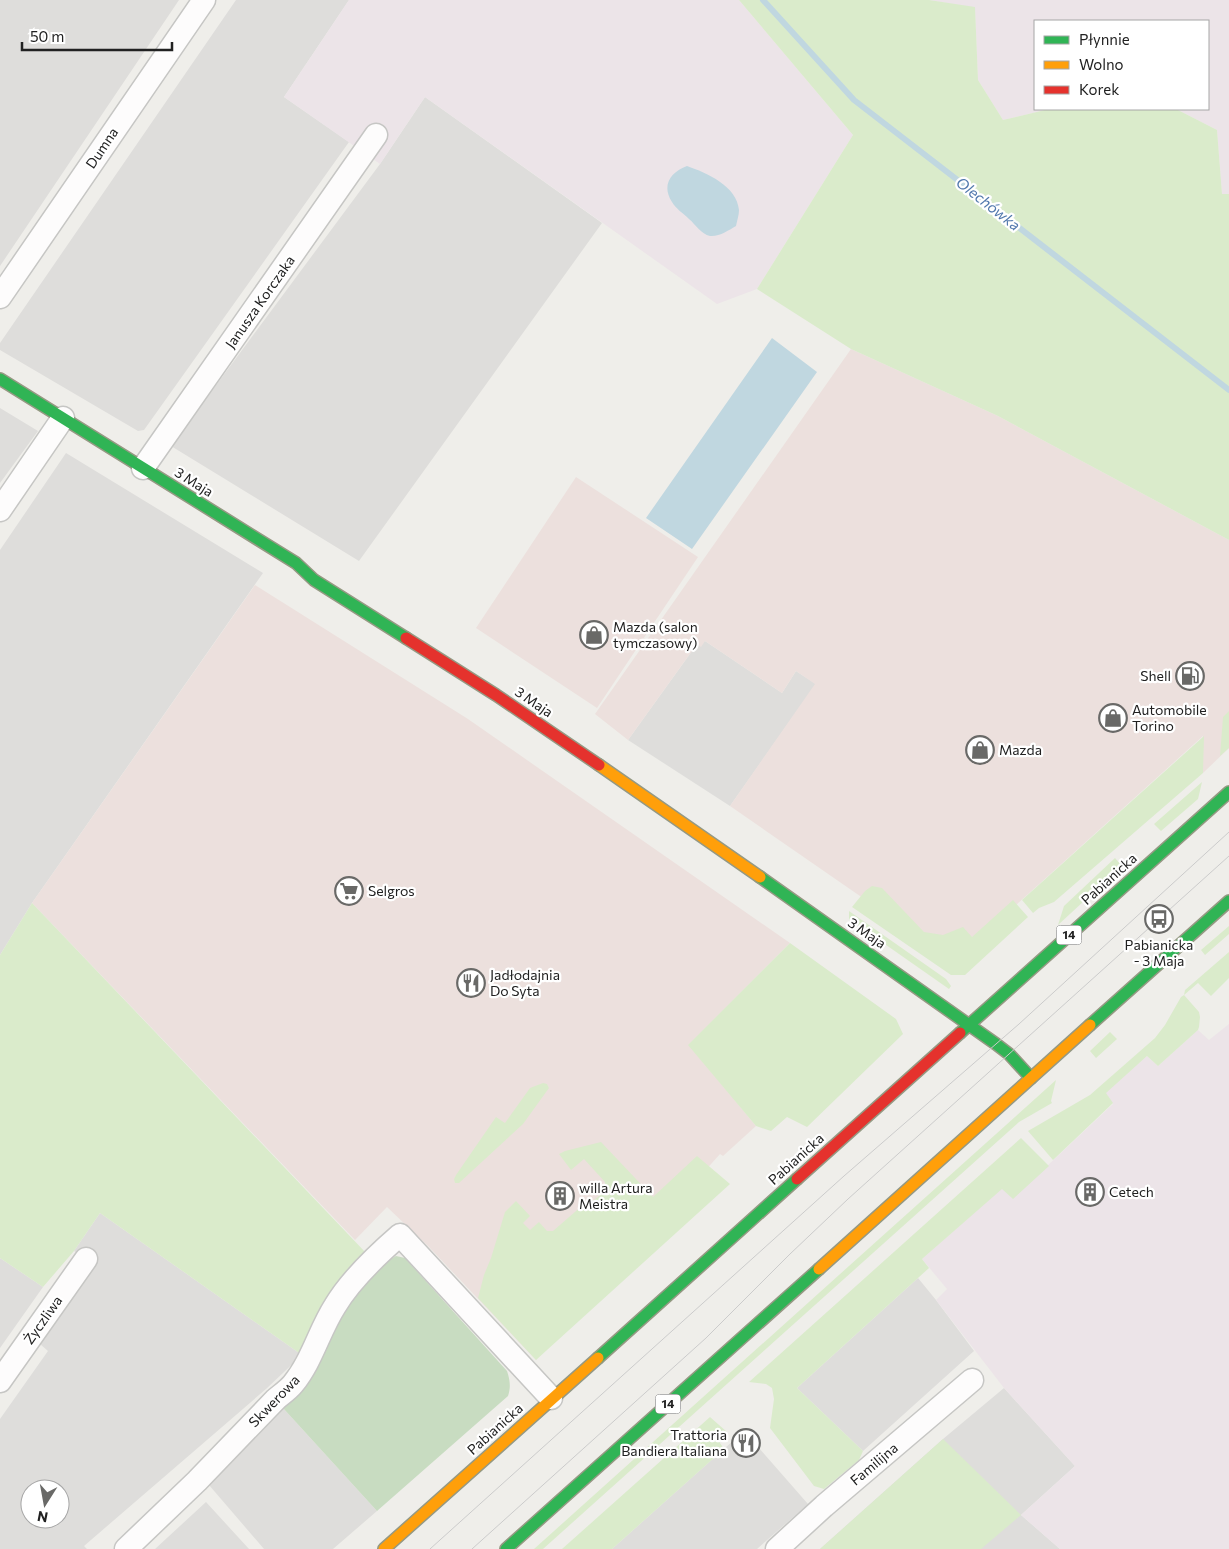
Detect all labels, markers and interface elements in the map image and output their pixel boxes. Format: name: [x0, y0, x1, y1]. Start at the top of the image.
scale bar: [22, 20, 172, 52]
legend: [1034, 20, 1209, 110]
text: 50 m: [30, 27, 64, 45]
text: Płynnie: [1079, 30, 1130, 48]
text: Wolno: [1079, 55, 1124, 73]
text: Korek: [1079, 80, 1119, 98]
street label: Dumna: [82, 124, 121, 171]
water label: Olechówka: [953, 173, 1024, 234]
street label: Janusza Korczaka: [221, 252, 298, 351]
street label: 3 Maja: [172, 463, 217, 500]
place label: Mazda (salon tymczasowy): [613, 618, 698, 651]
shop icon: Mazda (salon tymczasowy): [579, 620, 609, 650]
fuel station icon: Shell: [1175, 661, 1205, 691]
place label: Shell: [1140, 667, 1171, 684]
street label: 3 Maja: [512, 683, 557, 720]
place label: Automobile Torino: [1132, 701, 1207, 734]
shop icon: Automobile Torino: [1098, 703, 1128, 733]
shop icon: Mazda: [965, 735, 995, 765]
place label: Mazda: [999, 741, 1042, 758]
street label: Pabianicka: [1077, 849, 1140, 908]
supermarket icon: Selgros: [334, 876, 364, 906]
place label: Selgros: [368, 882, 415, 899]
bus stop icon: Pabianicka - 3 Maja: [1144, 904, 1174, 934]
street label: 3 Maja: [845, 914, 889, 952]
road number: 14: [1056, 926, 1082, 944]
place label: Pabianicka - 3 Maja: [1125, 936, 1193, 969]
place label: Jadłodajnia Do Syta: [490, 966, 560, 999]
restaurant icon: Jadłodajnia Do Syta: [456, 968, 486, 998]
street label: Pabianicka: [764, 1129, 827, 1188]
building icon: Cetech: [1075, 1177, 1105, 1207]
place label: willa Artura Meistra: [579, 1179, 653, 1212]
building icon: willa Artura Meistra: [545, 1181, 575, 1211]
place label: Cetech: [1109, 1183, 1154, 1200]
street label: Życzliwa: [20, 1292, 65, 1347]
street label: Skwerowa: [245, 1371, 303, 1430]
road number: 14: [656, 1395, 680, 1414]
street label: Pabianicka: [463, 1399, 526, 1458]
place label: Trattoria Bandiera Italiana: [621, 1426, 727, 1459]
restaurant icon: Trattoria Bandiera Italiana: [731, 1428, 761, 1458]
street label: Familijna: [846, 1439, 901, 1488]
north arrow: [20, 1479, 70, 1529]
text: N: [36, 1508, 49, 1527]

